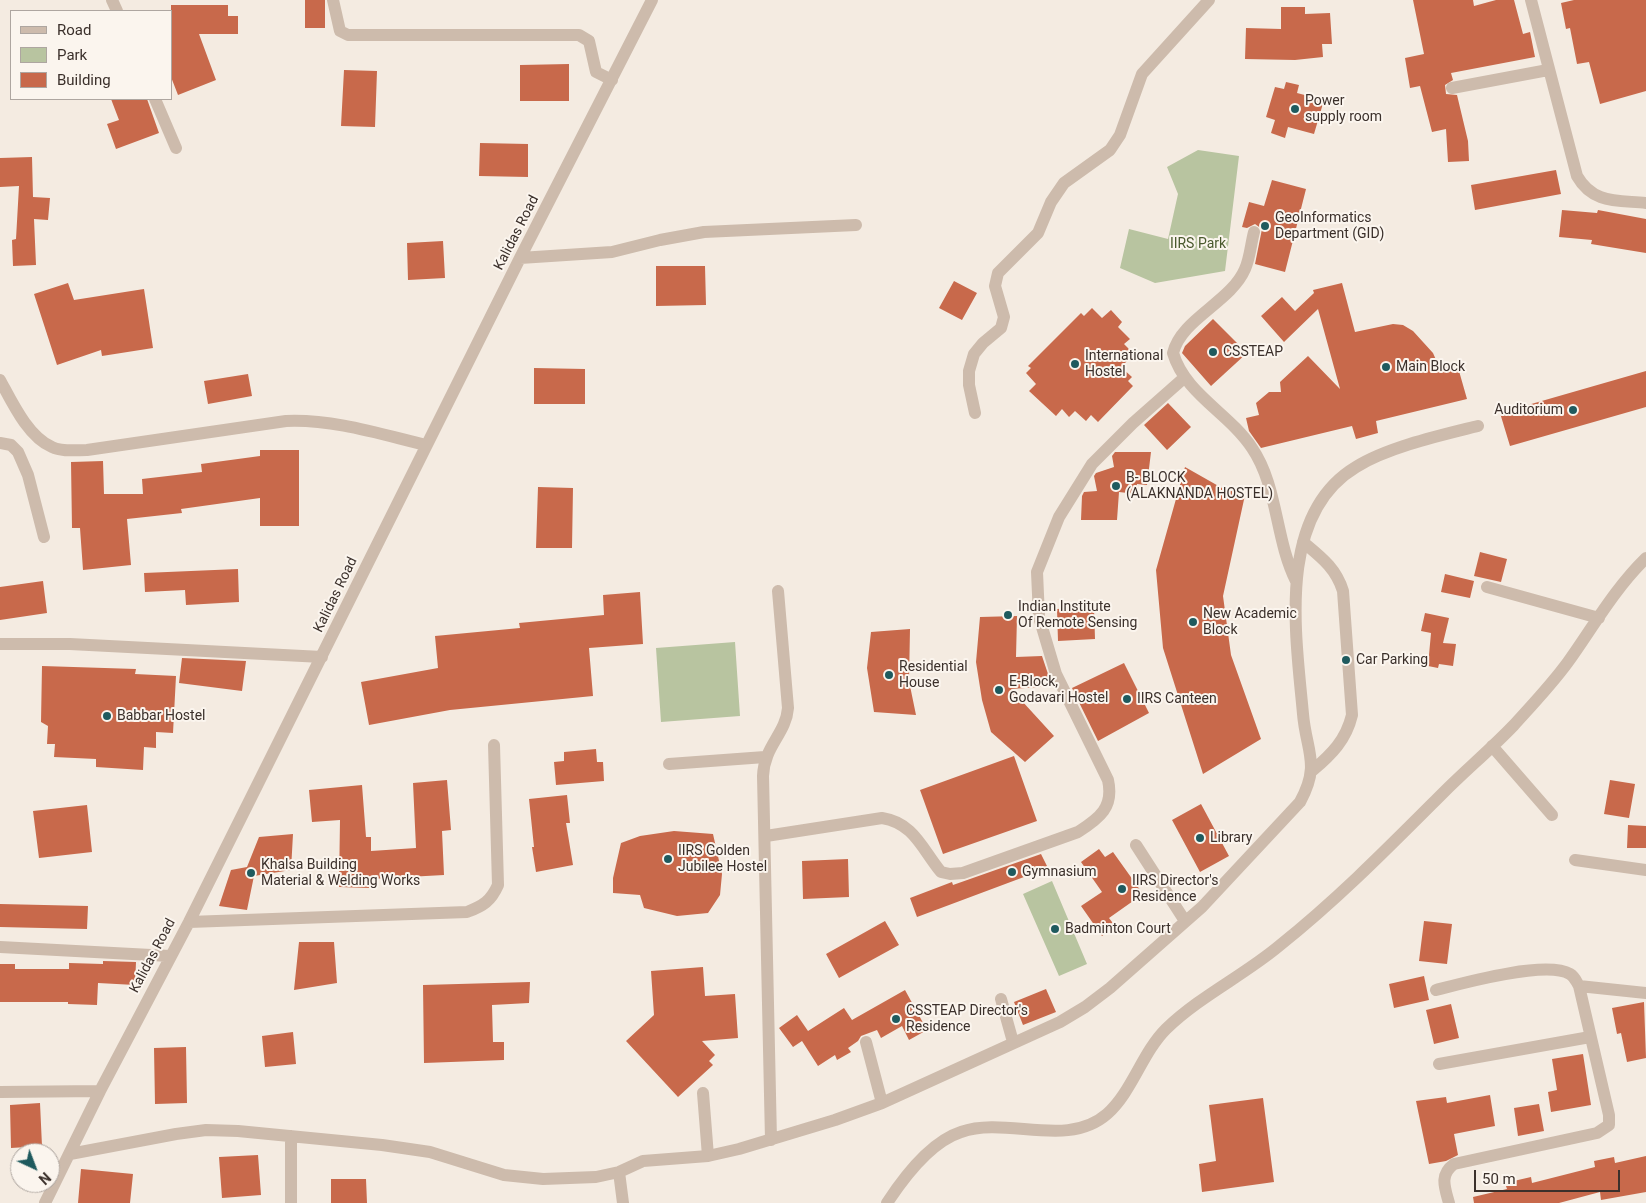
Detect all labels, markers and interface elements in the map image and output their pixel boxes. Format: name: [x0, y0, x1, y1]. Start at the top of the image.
legend: [10, 10, 172, 100]
text: Road: [57, 21, 91, 39]
text: Park: [57, 46, 87, 64]
text: Building: [57, 71, 111, 89]
place label: Power supply room: [1305, 93, 1382, 125]
marker: Power supply room: [1289, 103, 1301, 115]
street label: Kalidas Road: [491, 193, 543, 273]
place label: GeoInformatics Department (GID): [1275, 210, 1384, 242]
marker: GeoInformatics Department (GID): [1259, 220, 1271, 232]
park label: IIRS Park: [1170, 236, 1226, 252]
place label: CSSTEAP: [1223, 344, 1283, 360]
marker: CSSTEAP: [1207, 346, 1219, 358]
place label: International Hostel: [1085, 348, 1163, 381]
marker: International Hostel: [1069, 358, 1081, 370]
place label: Main Block: [1396, 359, 1465, 375]
marker: Main Block: [1380, 361, 1392, 373]
place label: Auditorium: [1494, 402, 1563, 418]
marker: Auditorium: [1567, 404, 1579, 416]
place label: B- BLOCK (ALAKNANDA HOSTEL): [1126, 470, 1273, 502]
marker: B- BLOCK (ALAKNANDA HOSTEL): [1110, 480, 1122, 492]
street label: Kalidas Road: [311, 555, 361, 635]
place label: Indian Institute Of Remote Sensing: [1018, 599, 1137, 632]
place label: New Academic Block: [1203, 606, 1297, 638]
marker: Indian Institute Of Remote Sensing: [1002, 609, 1014, 621]
marker: New Academic Block: [1187, 616, 1199, 628]
place label: Car Parking: [1356, 652, 1428, 668]
marker: Car Parking: [1340, 654, 1352, 666]
place label: Residential House: [899, 659, 968, 692]
marker: Residential House: [883, 669, 895, 681]
place label: E-Block, Godavari Hostel: [1009, 674, 1108, 706]
marker: E-Block, Godavari Hostel: [993, 684, 1005, 696]
place label: IIRS Canteen: [1137, 691, 1217, 707]
marker: IIRS Canteen: [1121, 693, 1133, 705]
place label: Babbar Hostel: [117, 708, 205, 724]
marker: Babbar Hostel: [101, 710, 113, 722]
place label: Library: [1210, 830, 1252, 846]
marker: Library: [1194, 832, 1206, 844]
place label: IIRS Golden Jubilee Hostel: [678, 843, 767, 876]
marker: IIRS Golden Jubilee Hostel: [662, 853, 674, 865]
place label: Khalsa Building Material & Welding Works: [261, 857, 420, 890]
place label: Gymnasium: [1022, 864, 1096, 880]
marker: Gymnasium: [1006, 866, 1018, 878]
marker: Khalsa Building Material & Welding Works: [245, 867, 257, 879]
place label: IIRS Director's Residence: [1132, 873, 1218, 906]
marker: IIRS Director's Residence: [1116, 883, 1128, 895]
street label: Kalidas Road: [126, 916, 180, 996]
place label: Badminton Court: [1065, 921, 1171, 937]
marker: Badminton Court: [1049, 923, 1061, 935]
place label: CSSTEAP Director's Residence: [906, 1003, 1028, 1036]
marker: CSSTEAP Director's Residence: [890, 1013, 902, 1025]
north arrow: [10, 1143, 60, 1193]
scale bar: [1476, 1160, 1622, 1192]
text: N: [35, 1169, 54, 1187]
text: 50 m: [1482, 1170, 1516, 1188]

